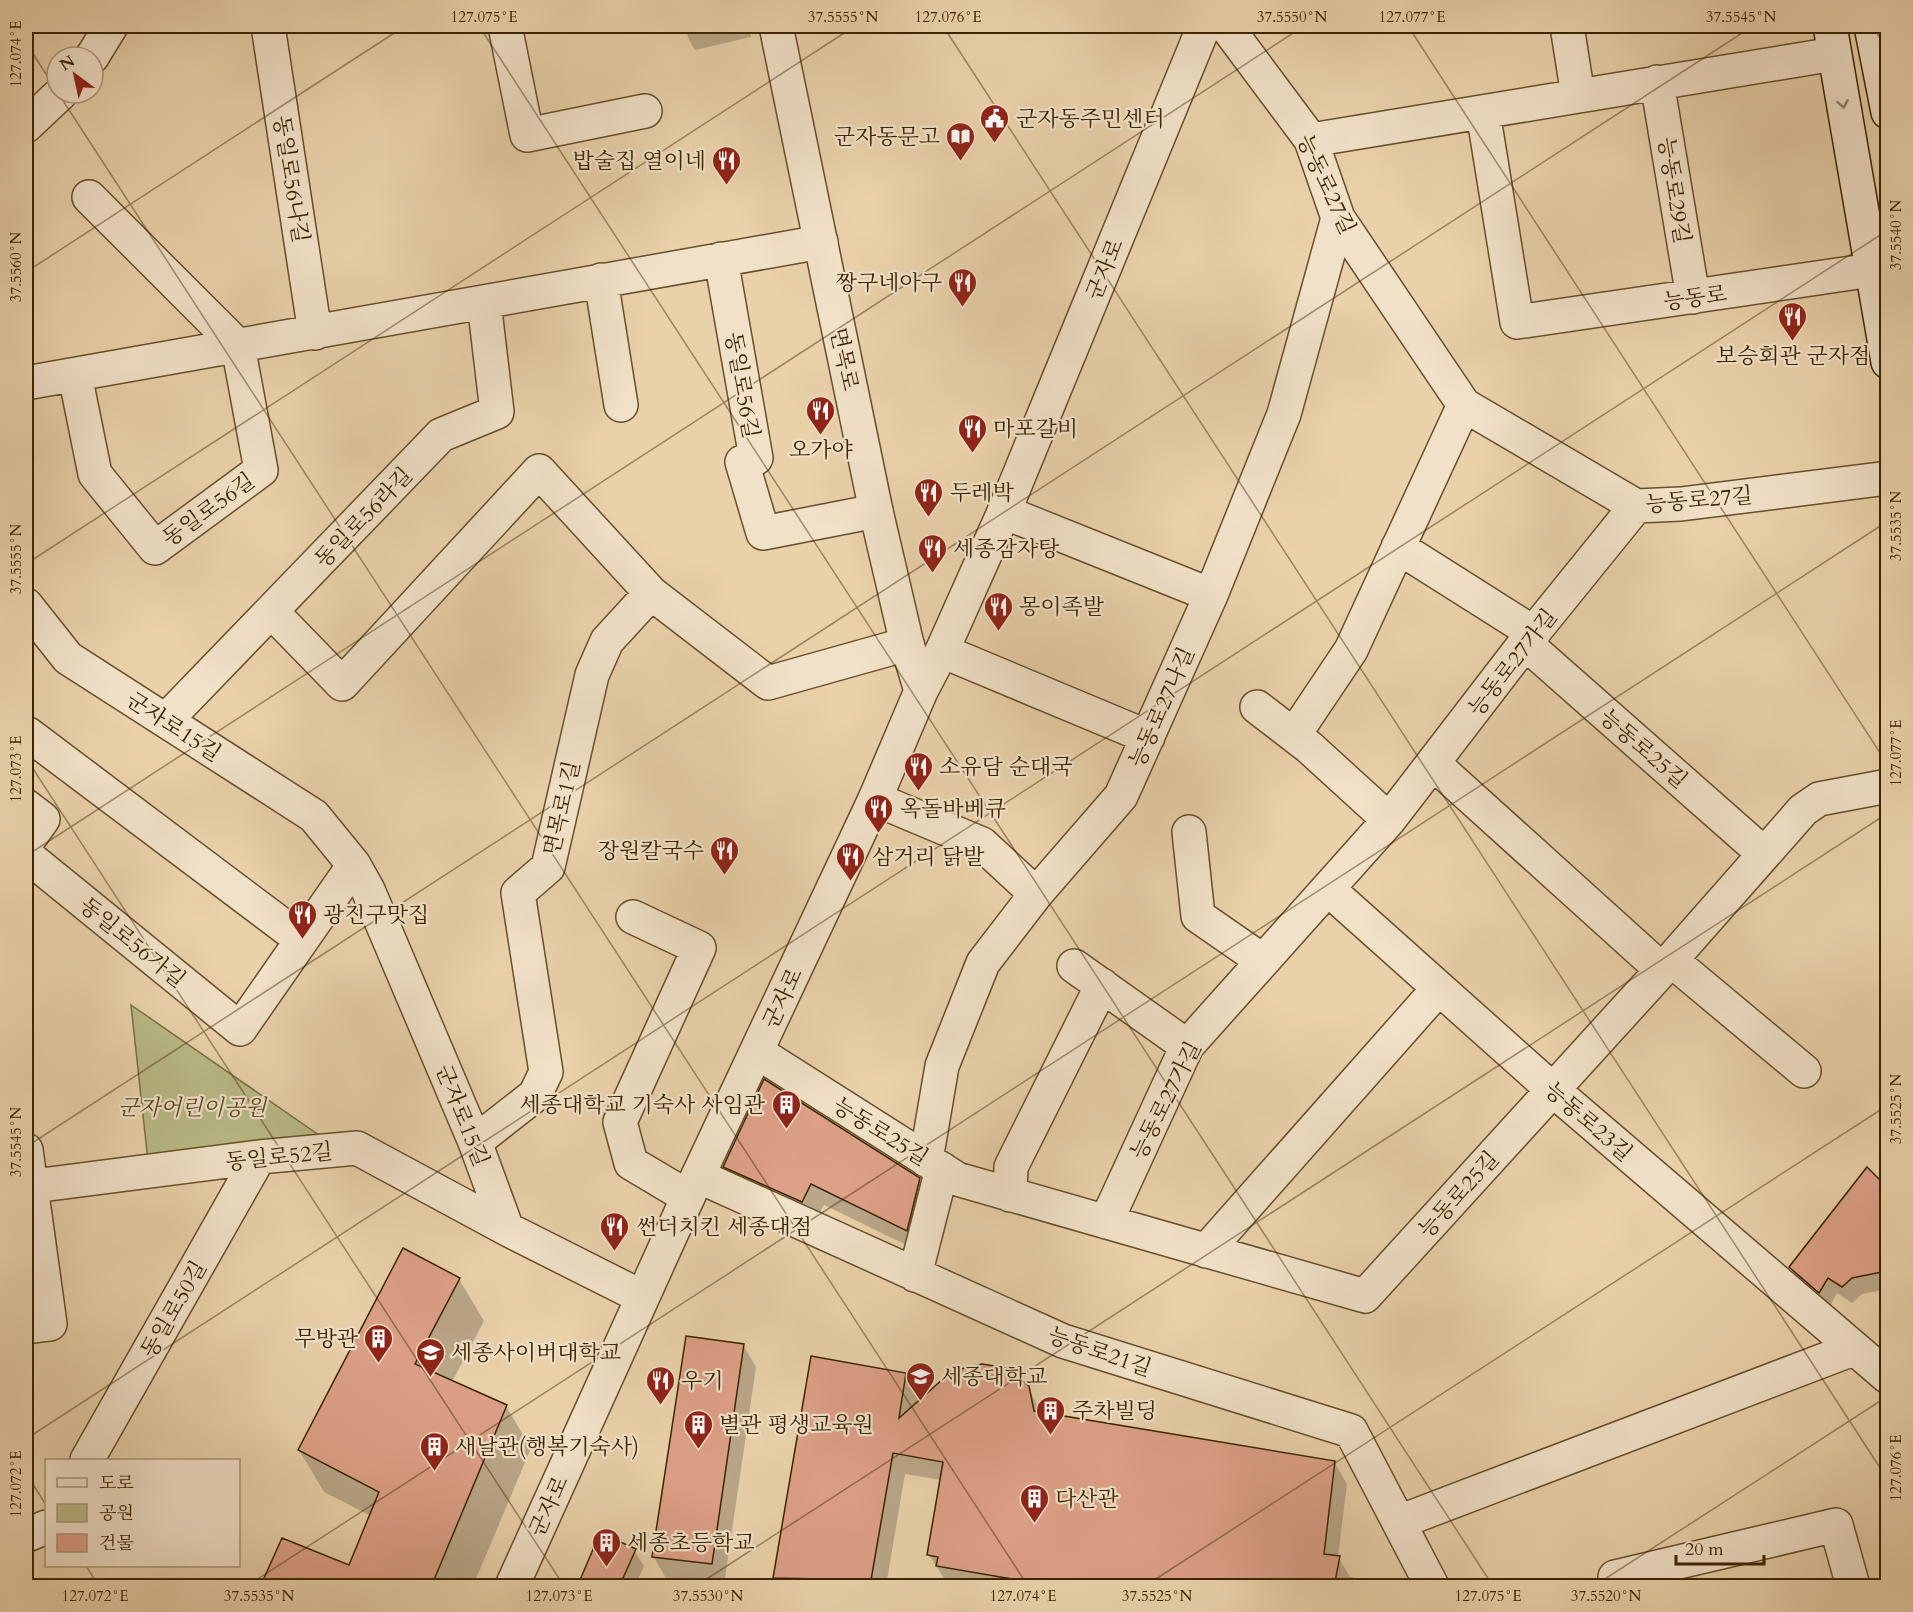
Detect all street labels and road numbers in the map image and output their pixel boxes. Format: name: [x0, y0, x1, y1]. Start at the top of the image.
street label: 동일로56나길: [266, 113, 316, 245]
street label: 능동로27길: [1290, 129, 1362, 239]
street label: 능동로29길: [1651, 135, 1697, 246]
street label: 군자로: [1079, 234, 1131, 305]
street label: 능동로: [1661, 279, 1729, 317]
street label: 면목로: [823, 325, 865, 394]
street label: 동일로56길: [718, 330, 766, 441]
street label: 동일로56라길: [308, 461, 419, 574]
street label: 동일로56길: [156, 466, 261, 554]
street label: 능동로27길: [1644, 480, 1754, 520]
street label: 능동로27가길: [1461, 603, 1564, 723]
street label: 능동로27나길: [1122, 642, 1202, 772]
street label: 군자로15길: [120, 685, 227, 769]
street label: 능동로25길: [1593, 702, 1694, 795]
street label: 면목로1길: [537, 758, 587, 859]
street label: 동일로56가길: [73, 891, 192, 995]
street label: 군자로: [756, 963, 810, 1034]
street label: 능동로27가길: [1123, 1036, 1208, 1165]
street label: 군자로15길: [428, 1060, 496, 1171]
street label: 능동로23길: [1538, 1075, 1639, 1168]
street label: 능동로25길: [827, 1091, 934, 1173]
street label: 동일로52길: [224, 1136, 334, 1178]
street label: 능동로25길: [1412, 1145, 1506, 1245]
street label: 동일로50길: [134, 1255, 214, 1364]
street label: 능동로21길: [1044, 1320, 1155, 1384]
street label: 군자로: [522, 1471, 576, 1542]

